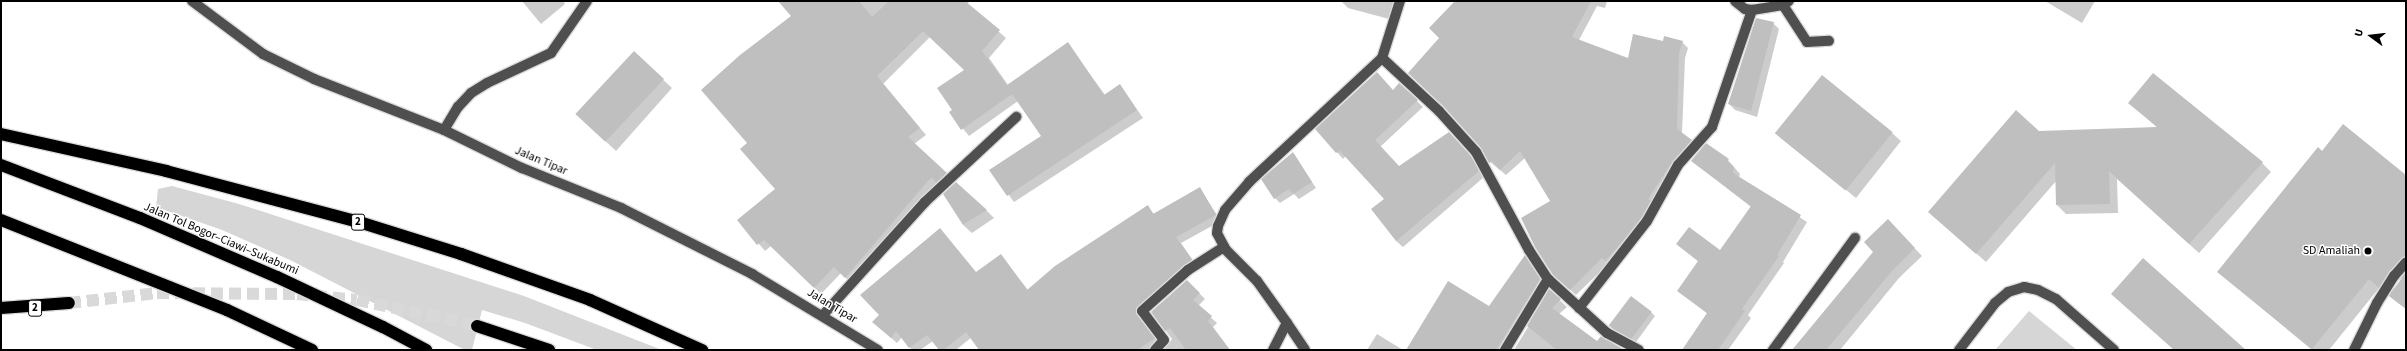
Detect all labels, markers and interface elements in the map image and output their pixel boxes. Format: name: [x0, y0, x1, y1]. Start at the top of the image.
north arrow: [2351, 16, 2391, 56]
text: U: [2351, 27, 2367, 38]
street label: Jalan Tipar: [512, 143, 570, 179]
street label: Jalan Tol Bogor–Ciawi–Sukabumi: [141, 200, 301, 278]
road number: 2: [351, 213, 365, 231]
place label: SD Amaliah: [2303, 244, 2360, 258]
marker: SD Amaliah: [2363, 246, 2373, 256]
street label: Jalan Tipar: [804, 285, 860, 327]
road number: 2: [28, 299, 42, 317]

